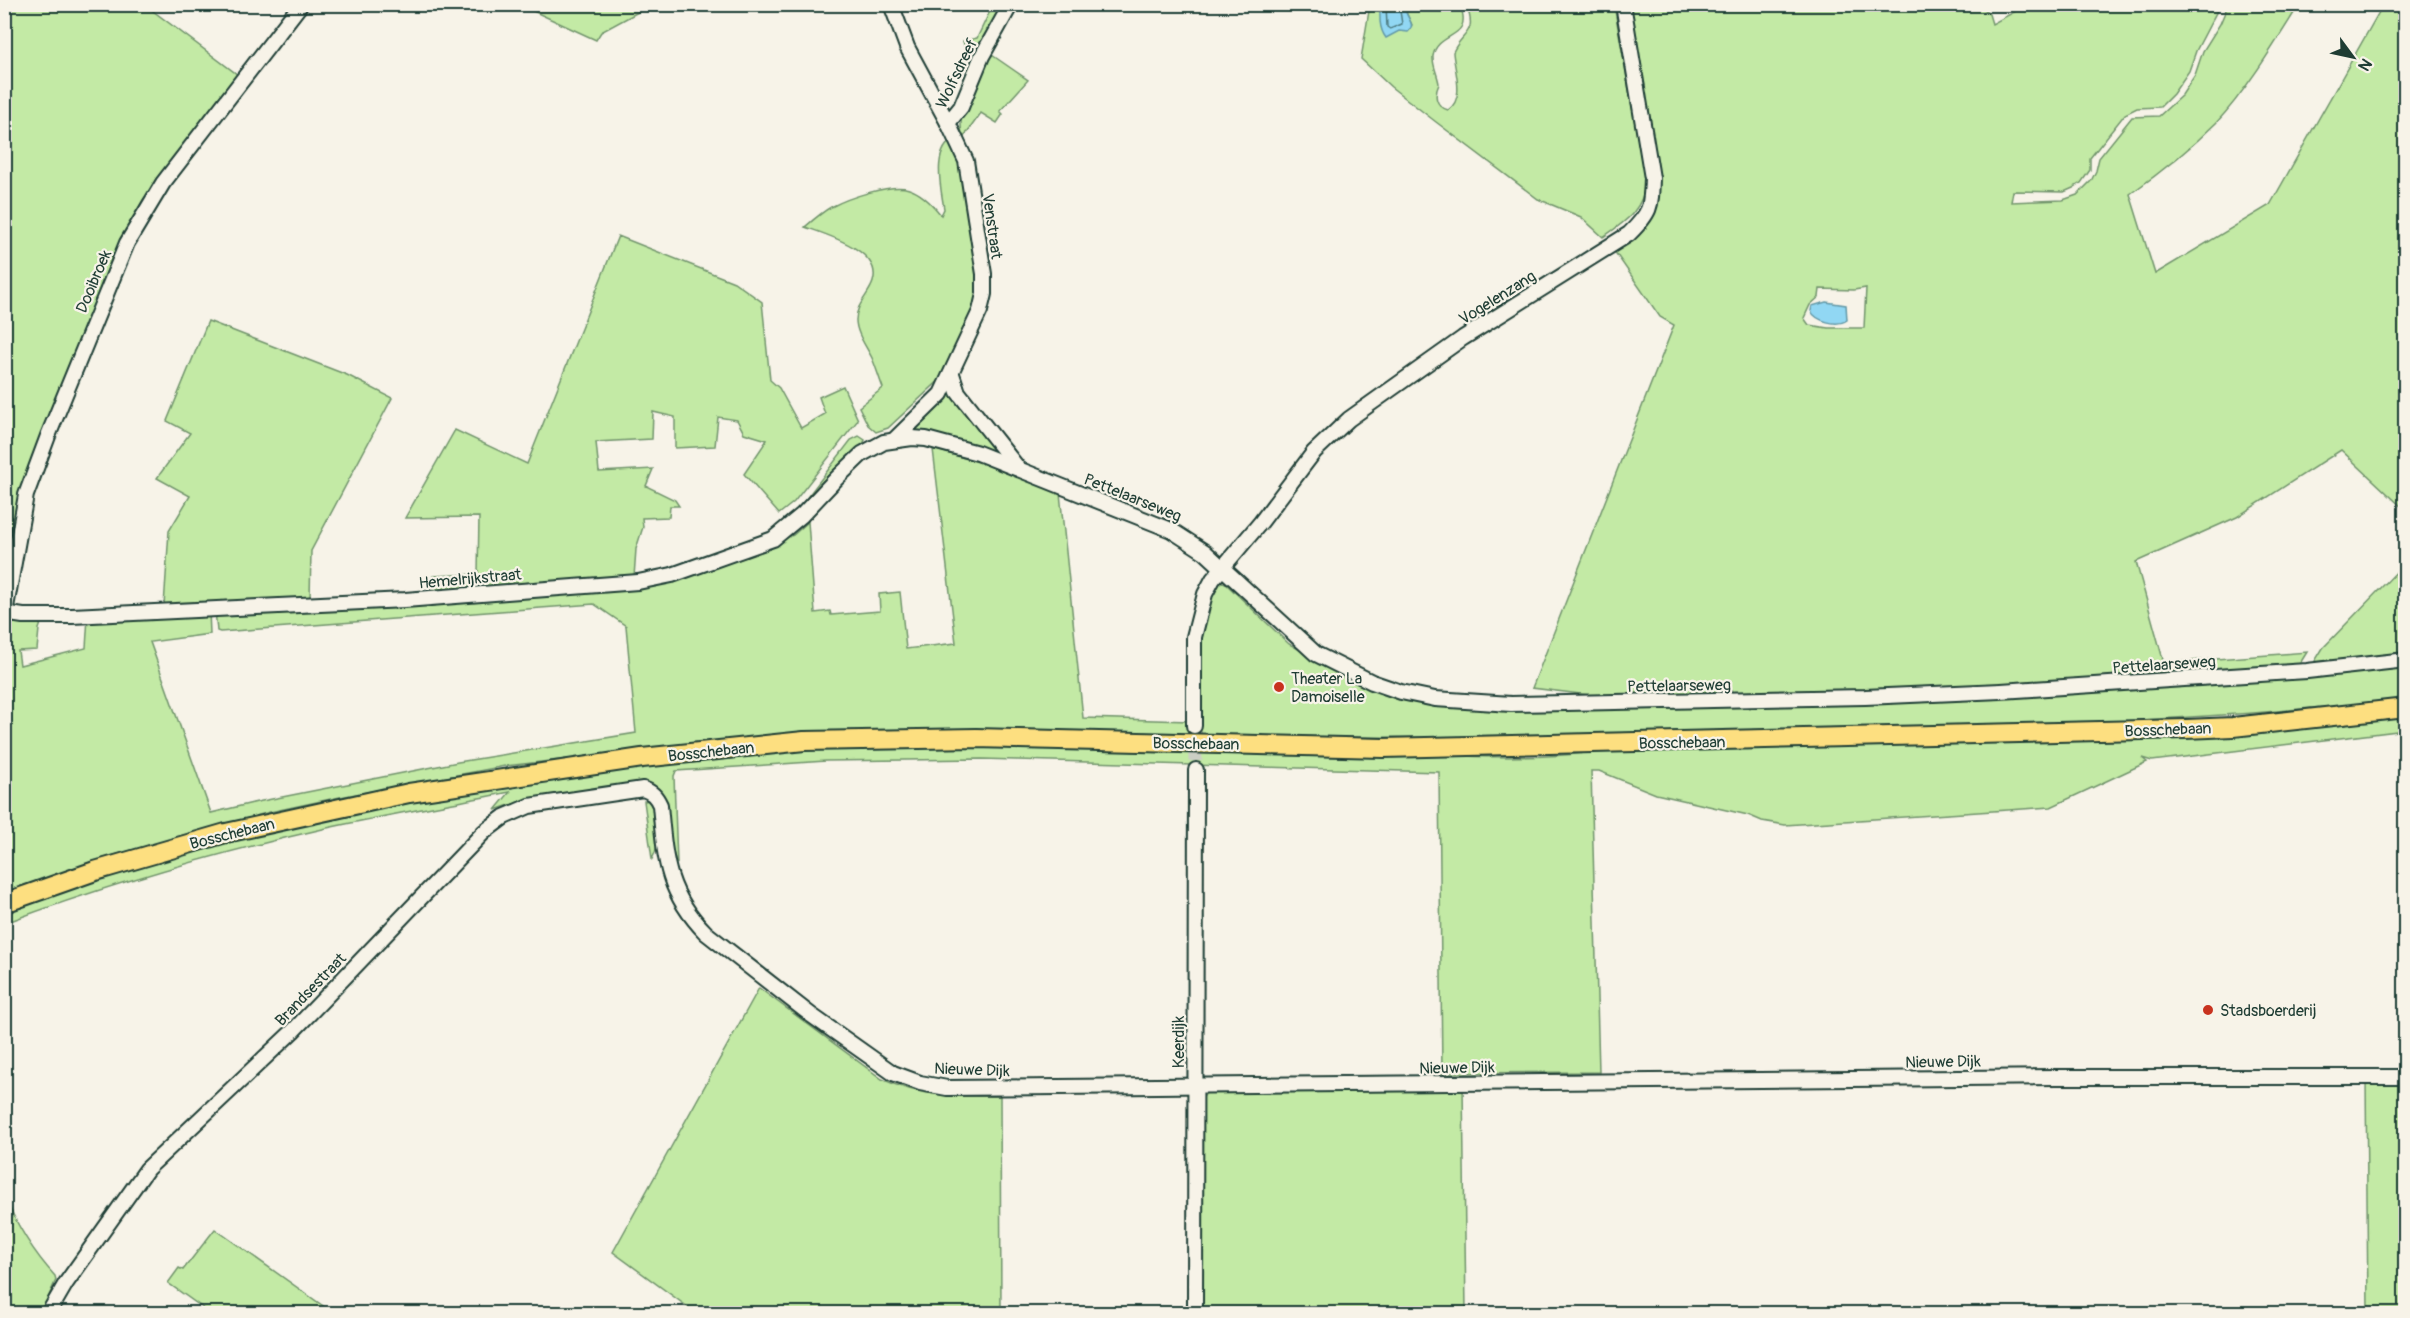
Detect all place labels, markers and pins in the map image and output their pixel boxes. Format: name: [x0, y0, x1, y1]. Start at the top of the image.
place label: Theater La Damoiselle: [1291, 669, 1365, 707]
marker: Theater La Damoiselle: [1272, 680, 1286, 694]
place label: Stadsboerderij: [2220, 1001, 2316, 1021]
marker: Stadsboerderij: [2201, 1003, 2215, 1017]

